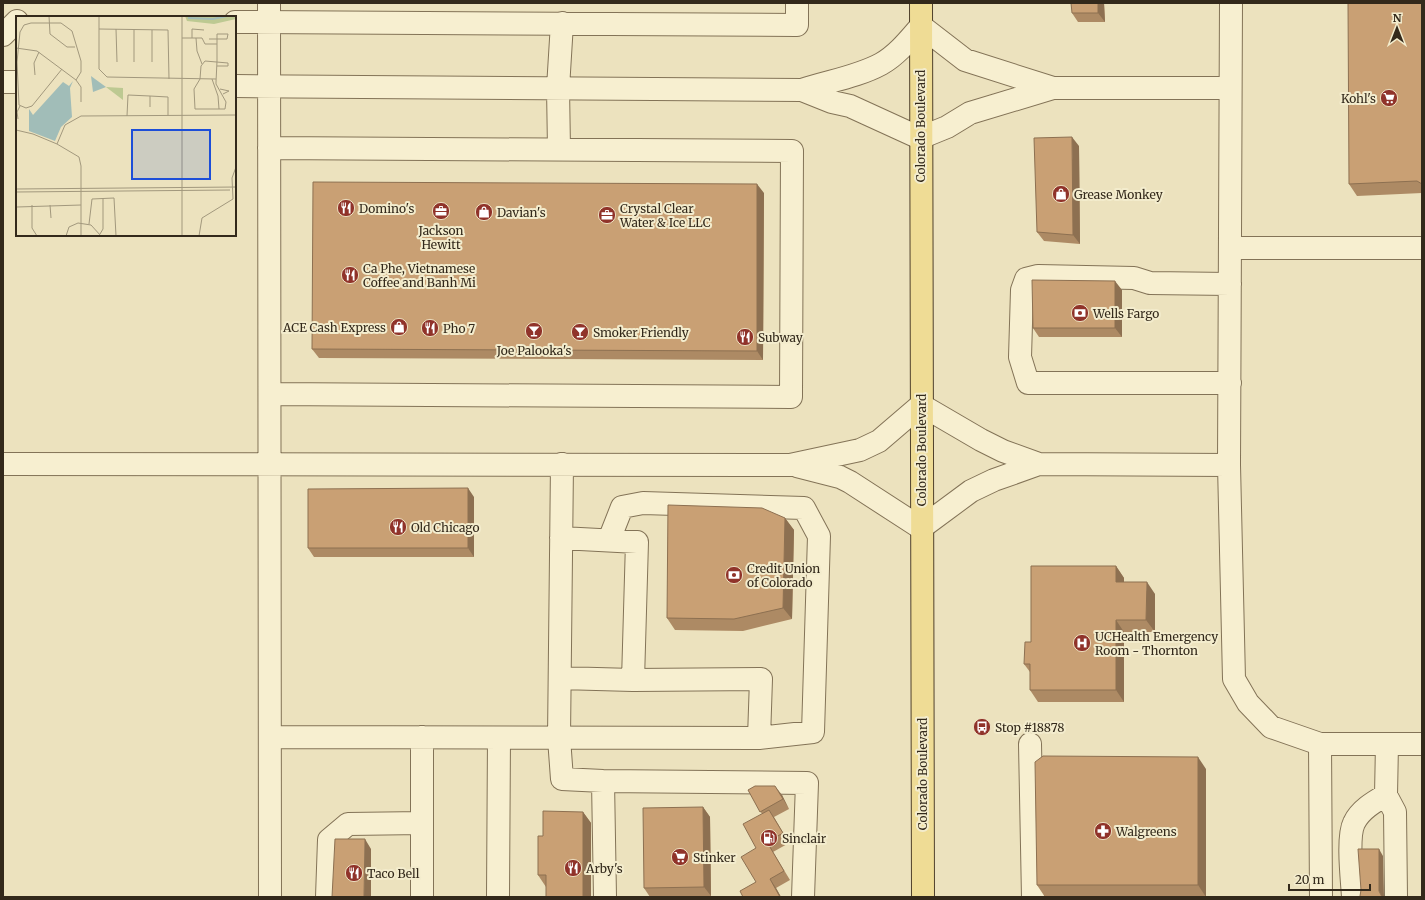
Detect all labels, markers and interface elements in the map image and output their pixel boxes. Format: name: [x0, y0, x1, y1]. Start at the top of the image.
north arrow: [1377, 8, 1417, 48]
text: N: [1393, 11, 1402, 25]
inset map: [16, 16, 236, 236]
street label: Colorado Boulevard: [913, 70, 928, 182]
supermarket icon: Kohl's: [1379, 88, 1399, 108]
place label: Kohl's: [1341, 91, 1376, 106]
shop icon: Grease Monkey: [1051, 184, 1071, 204]
place label: Grease Monkey: [1074, 187, 1163, 202]
restaurant icon: Domino's: [336, 198, 356, 218]
place label: Domino's: [359, 201, 414, 216]
office icon: Jackson Hewitt: [431, 201, 451, 221]
place label: Crystal Clear Water & Ice LLC: [619, 201, 711, 230]
shop icon: Davian's: [474, 202, 494, 222]
place label: Davian's: [497, 205, 546, 220]
office icon: Crystal Clear Water & Ice LLC: [597, 205, 617, 225]
place label: Jackson Hewitt: [418, 223, 464, 252]
place label: Ca Phe, Vietnamese Coffee and Banh Mi: [363, 261, 476, 290]
restaurant icon: Ca Phe, Vietnamese Coffee and Banh Mi: [340, 265, 360, 285]
bank icon: Wells Fargo: [1070, 303, 1090, 323]
place label: Wells Fargo: [1092, 306, 1159, 321]
shop icon: ACE Cash Express: [389, 317, 409, 337]
restaurant icon: Pho 7: [420, 318, 440, 338]
place label: ACE Cash Express: [282, 320, 386, 335]
place label: Pho 7: [443, 321, 475, 336]
bar icon: Joe Palooka's: [524, 321, 544, 341]
bar icon: Smoker Friendly: [570, 322, 590, 342]
place label: Smoker Friendly: [593, 325, 689, 340]
restaurant icon: Subway: [735, 327, 755, 347]
place label: Subway: [758, 330, 803, 345]
place label: Joe Palooka's: [496, 343, 571, 358]
street label: Colorado Boulevard: [914, 394, 929, 506]
restaurant icon: Old Chicago: [388, 517, 408, 537]
place label: Old Chicago: [411, 520, 479, 535]
place label: Credit Union of Colorado: [747, 561, 820, 590]
bank icon: Credit Union of Colorado: [724, 565, 744, 585]
place label: UCHealth Emergency Room - Thornton: [1095, 629, 1218, 658]
hospital icon: UCHealth Emergency Room - Thornton: [1072, 633, 1092, 653]
bus stop icon: Stop #18878: [972, 717, 992, 737]
street label: Colorado Boulevard: [915, 718, 930, 830]
place label: Stop #18878: [995, 720, 1064, 735]
pharmacy icon: Walgreens: [1093, 821, 1113, 841]
place label: Walgreens: [1115, 824, 1177, 839]
fuel station icon: Sinclair: [759, 828, 779, 848]
place label: Sinclair: [782, 831, 827, 846]
supermarket icon: Stinker: [670, 847, 690, 867]
place label: Stinker: [693, 850, 736, 865]
restaurant icon: Arby's: [563, 858, 583, 878]
place label: Arby's: [585, 861, 623, 876]
restaurant icon: Taco Bell: [344, 863, 364, 883]
place label: Taco Bell: [367, 866, 420, 881]
scale bar: [1289, 866, 1370, 892]
text: 20 m: [1295, 872, 1324, 887]

